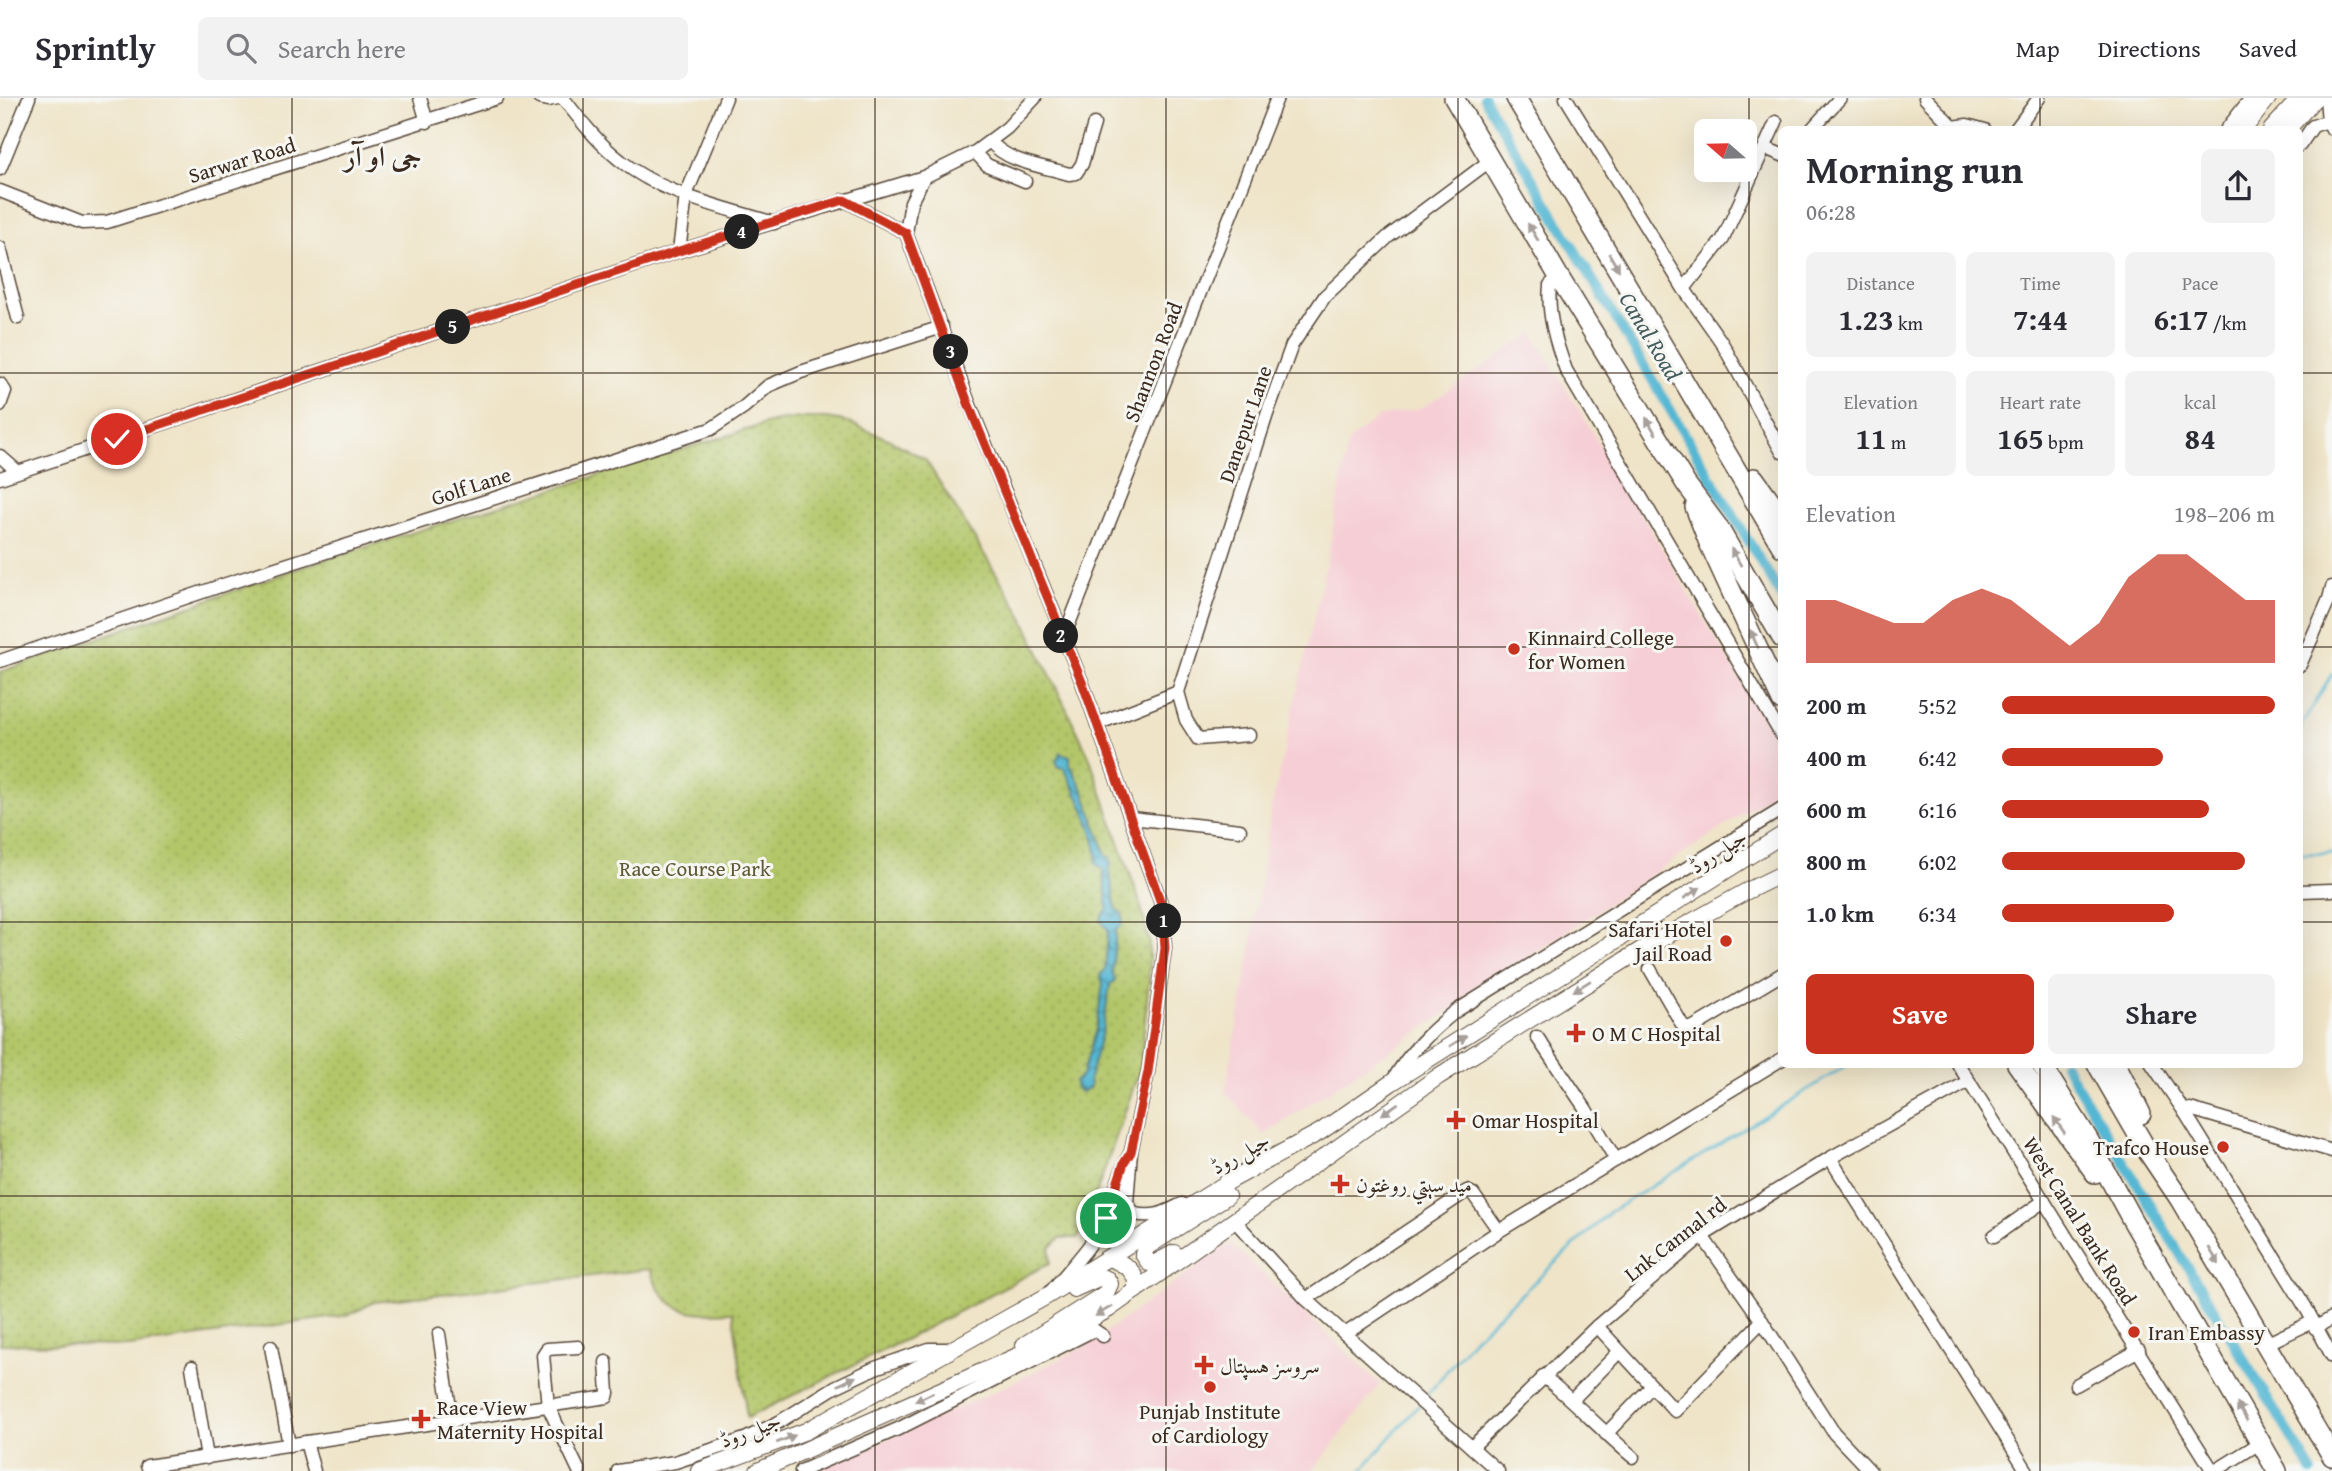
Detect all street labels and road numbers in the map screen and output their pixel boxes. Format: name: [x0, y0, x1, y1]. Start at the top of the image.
street label: Sarwar Road: [185, 129, 300, 191]
street label: Shannon Road: [1116, 297, 1190, 427]
street label: Danepur Lane: [1210, 361, 1280, 487]
street label: Golf Lane: [427, 459, 515, 513]
street label: جیل روڈ: [1683, 821, 1753, 881]
street label: جیل روڈ: [1205, 1124, 1275, 1182]
street label: West Canal Bank Road: [2016, 1131, 2145, 1312]
street label: Lnk Cannal rd: [1617, 1189, 1733, 1289]
street label: جیل روڈ: [715, 1404, 785, 1456]

